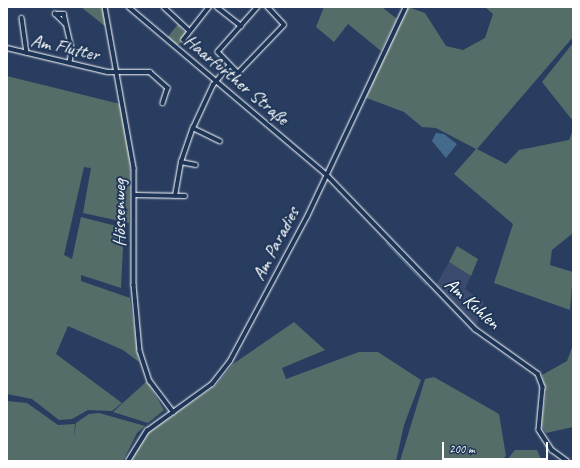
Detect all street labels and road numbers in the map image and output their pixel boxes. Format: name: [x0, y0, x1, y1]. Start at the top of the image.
street label: Am Flutter: [29, 29, 101, 67]
street label: Haarfurther Straße: [179, 29, 293, 131]
street label: Hössenweg: [109, 179, 131, 247]
street label: Am Paradies: [247, 204, 305, 284]
street label: Am Kuhlen: [440, 273, 504, 335]

